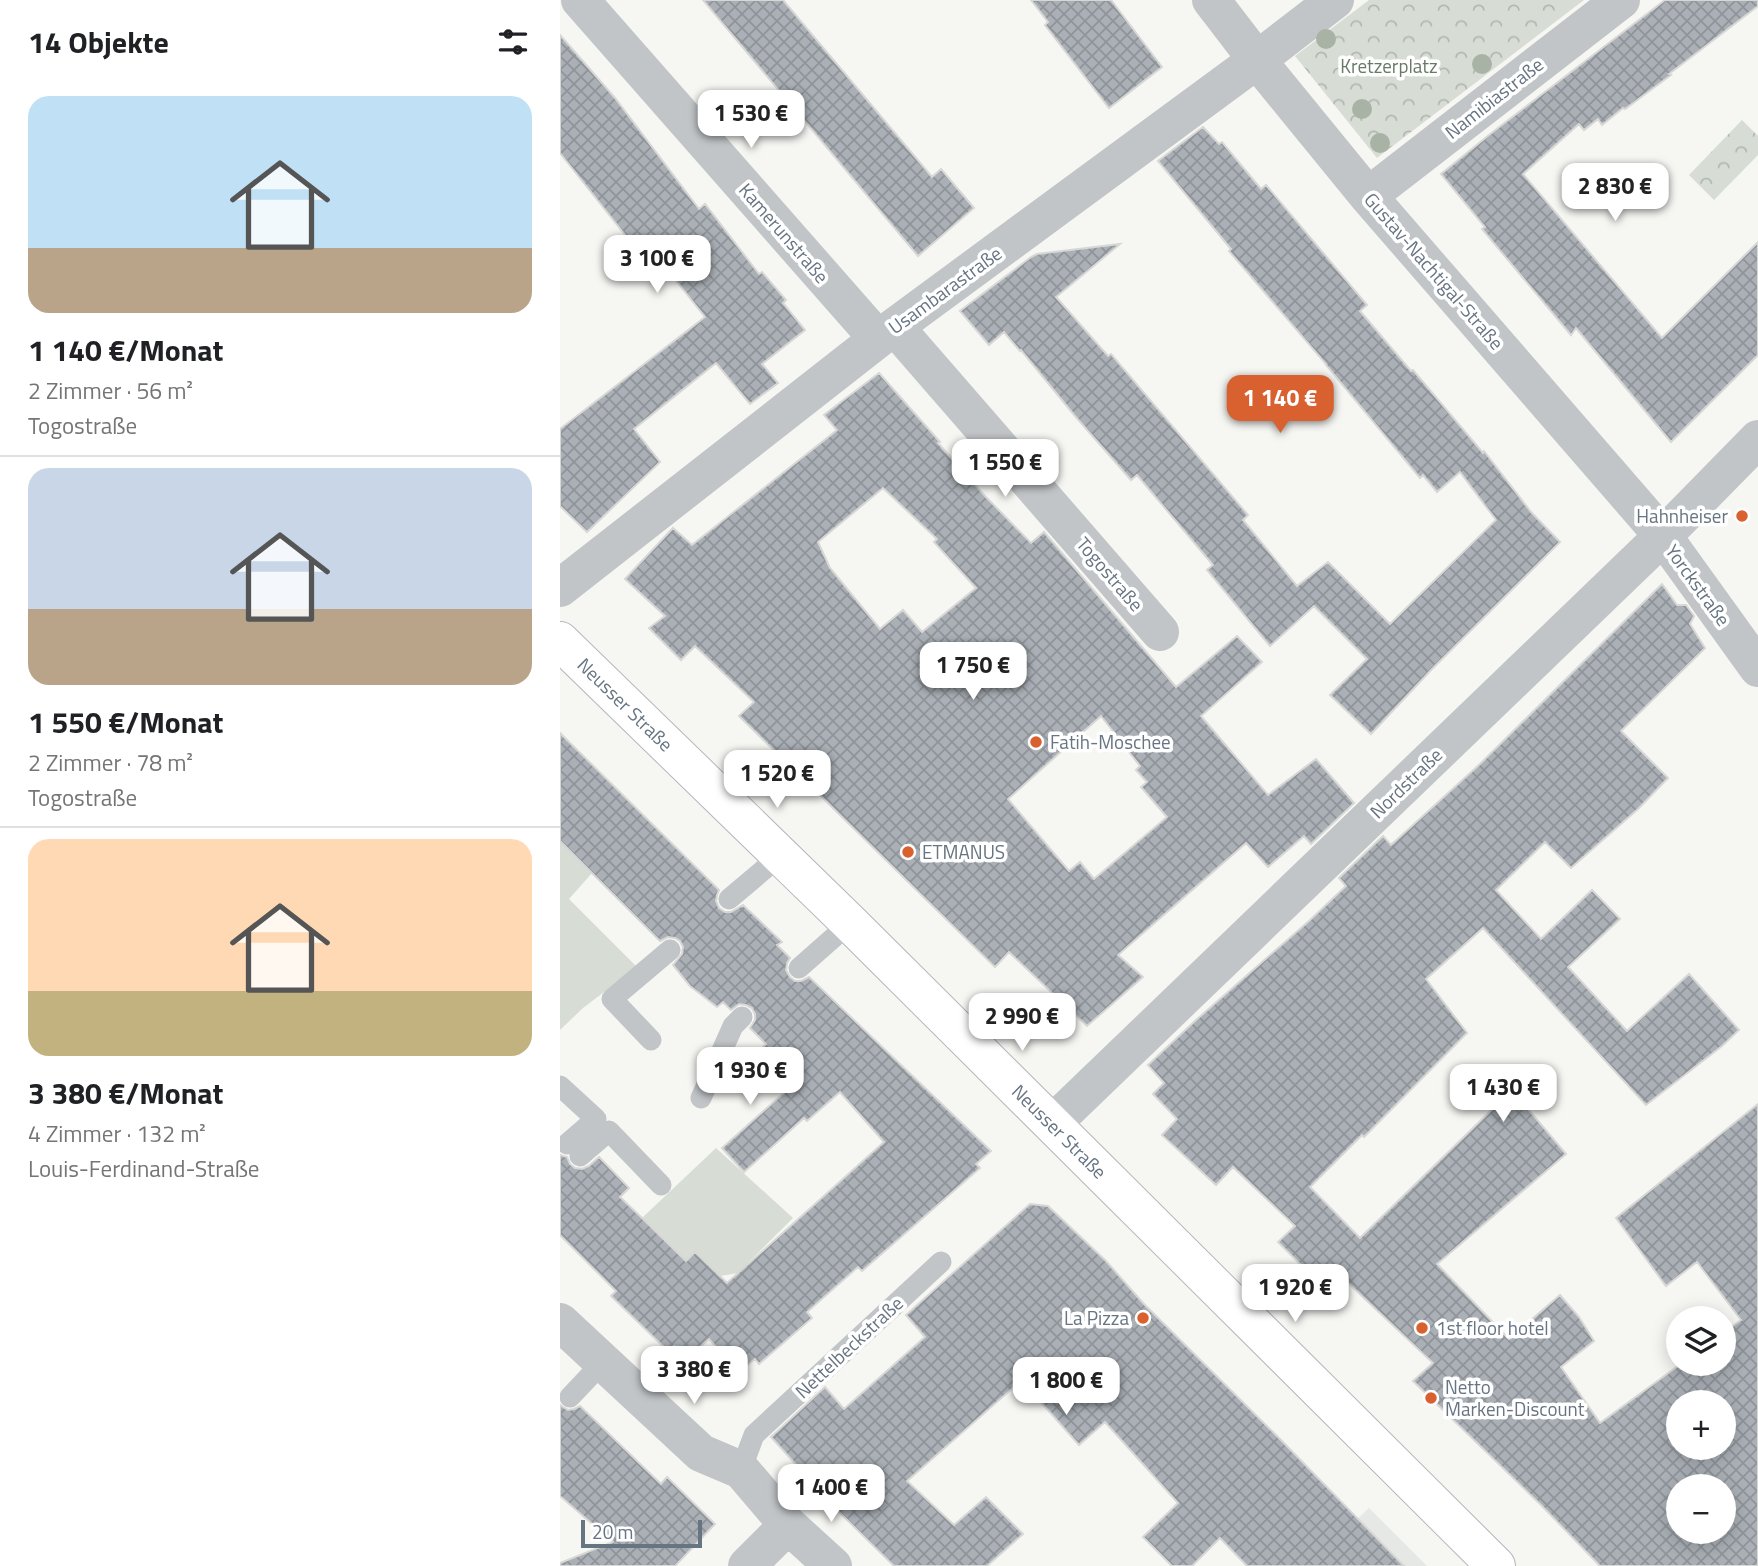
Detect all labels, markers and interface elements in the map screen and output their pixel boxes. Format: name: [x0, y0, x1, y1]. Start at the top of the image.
text: 14 Objekte: [28, 19, 169, 65]
icon: filters: [494, 23, 532, 61]
street label: Namibiastraße: [1438, 50, 1549, 145]
park label: Kretzerplatz: [1340, 51, 1438, 80]
pin: 1 530 €: [686, 90, 816, 150]
text: 1 530 €: [714, 95, 788, 130]
icon: home: [217, 142, 343, 268]
pin: 2 830 €: [1550, 164, 1680, 223]
text: 2 830 €: [1578, 168, 1652, 203]
street label: Kamerunstraße: [733, 176, 836, 289]
street label: Gustav-Nachtigal-Straße: [1358, 186, 1511, 356]
pin: 3 100 €: [592, 236, 722, 295]
street label: Usambarastraße: [882, 238, 1007, 341]
text: 3 100 €: [620, 240, 694, 275]
text: 1 140 €/Monat: [28, 327, 224, 373]
text: 2 Zimmer · 56 m²: [28, 373, 193, 408]
pin: 1 140 €: [1215, 376, 1345, 435]
text: 1 140 €: [1243, 380, 1317, 415]
text: Togostraße: [28, 408, 137, 443]
pin: 1 550 €: [940, 440, 1070, 499]
text: 1 550 €: [968, 444, 1042, 479]
place label: Hahnheiser: [1636, 501, 1728, 530]
marker: Hahnheiser: [1734, 508, 1750, 524]
icon: home: [217, 514, 343, 640]
street label: Togostraße: [1070, 530, 1151, 617]
street label: Yorckstraße: [1659, 538, 1738, 632]
pin: 1 750 €: [908, 642, 1038, 702]
text: 1 750 €: [936, 647, 1010, 682]
street label: Neusser Straße: [571, 650, 680, 758]
text: 1 550 €/Monat: [28, 699, 224, 745]
place label: Fatih-Moschee: [1050, 727, 1171, 756]
marker: Fatih-Moschee: [1028, 734, 1044, 750]
street label: Nordstraße: [1363, 741, 1449, 825]
text: 2 Zimmer · 78 m²: [28, 745, 193, 780]
pin: 1 520 €: [712, 750, 842, 810]
text: 1 520 €: [740, 755, 814, 790]
text: Togostraße: [28, 780, 137, 815]
place label: ETMANUS: [922, 837, 1005, 866]
marker: ETMANUS: [900, 844, 916, 860]
icon: home: [217, 885, 343, 1011]
pin: 2 990 €: [957, 993, 1087, 1053]
text: 2 990 €: [985, 998, 1059, 1033]
pin: 1 930 €: [685, 1048, 815, 1107]
text: 1 930 €: [713, 1052, 787, 1087]
pin: 1 430 €: [1438, 1064, 1568, 1124]
text: 1 430 €: [1466, 1069, 1540, 1104]
text: 3 380 €/Monat: [28, 1070, 224, 1116]
street label: Neusser Straße: [1006, 1077, 1114, 1185]
text: 4 Zimmer · 132 m²: [28, 1116, 206, 1151]
text: Louis-Ferdinand-Straße: [28, 1151, 259, 1186]
pin: 1 920 €: [1230, 1264, 1360, 1324]
text: 1 920 €: [1258, 1269, 1332, 1304]
street label: Nettelbeckstraße: [788, 1289, 909, 1405]
place label: La Pizza: [1064, 1303, 1129, 1332]
map controls: [1666, 1306, 1736, 1544]
button: layers: [1666, 1306, 1736, 1376]
marker: La Pizza: [1135, 1310, 1151, 1326]
place label: 1st floor hotel: [1436, 1313, 1549, 1342]
marker: 1st floor hotel: [1414, 1320, 1430, 1336]
pin: 3 380 €: [629, 1346, 759, 1406]
text: 3 380 €: [657, 1351, 731, 1386]
pin: 1 800 €: [1001, 1358, 1131, 1417]
text: 1 800 €: [1029, 1362, 1103, 1397]
place label: Netto Marken-Discount: [1445, 1372, 1585, 1423]
marker: Netto Marken-Discount: [1423, 1390, 1439, 1406]
button: +: [1666, 1390, 1736, 1460]
pin: 1 400 €: [766, 1464, 896, 1524]
text: 1 400 €: [794, 1469, 868, 1504]
button: −: [1666, 1474, 1736, 1544]
scale bar: [581, 1517, 702, 1549]
text: 20 m: [592, 1517, 633, 1546]

